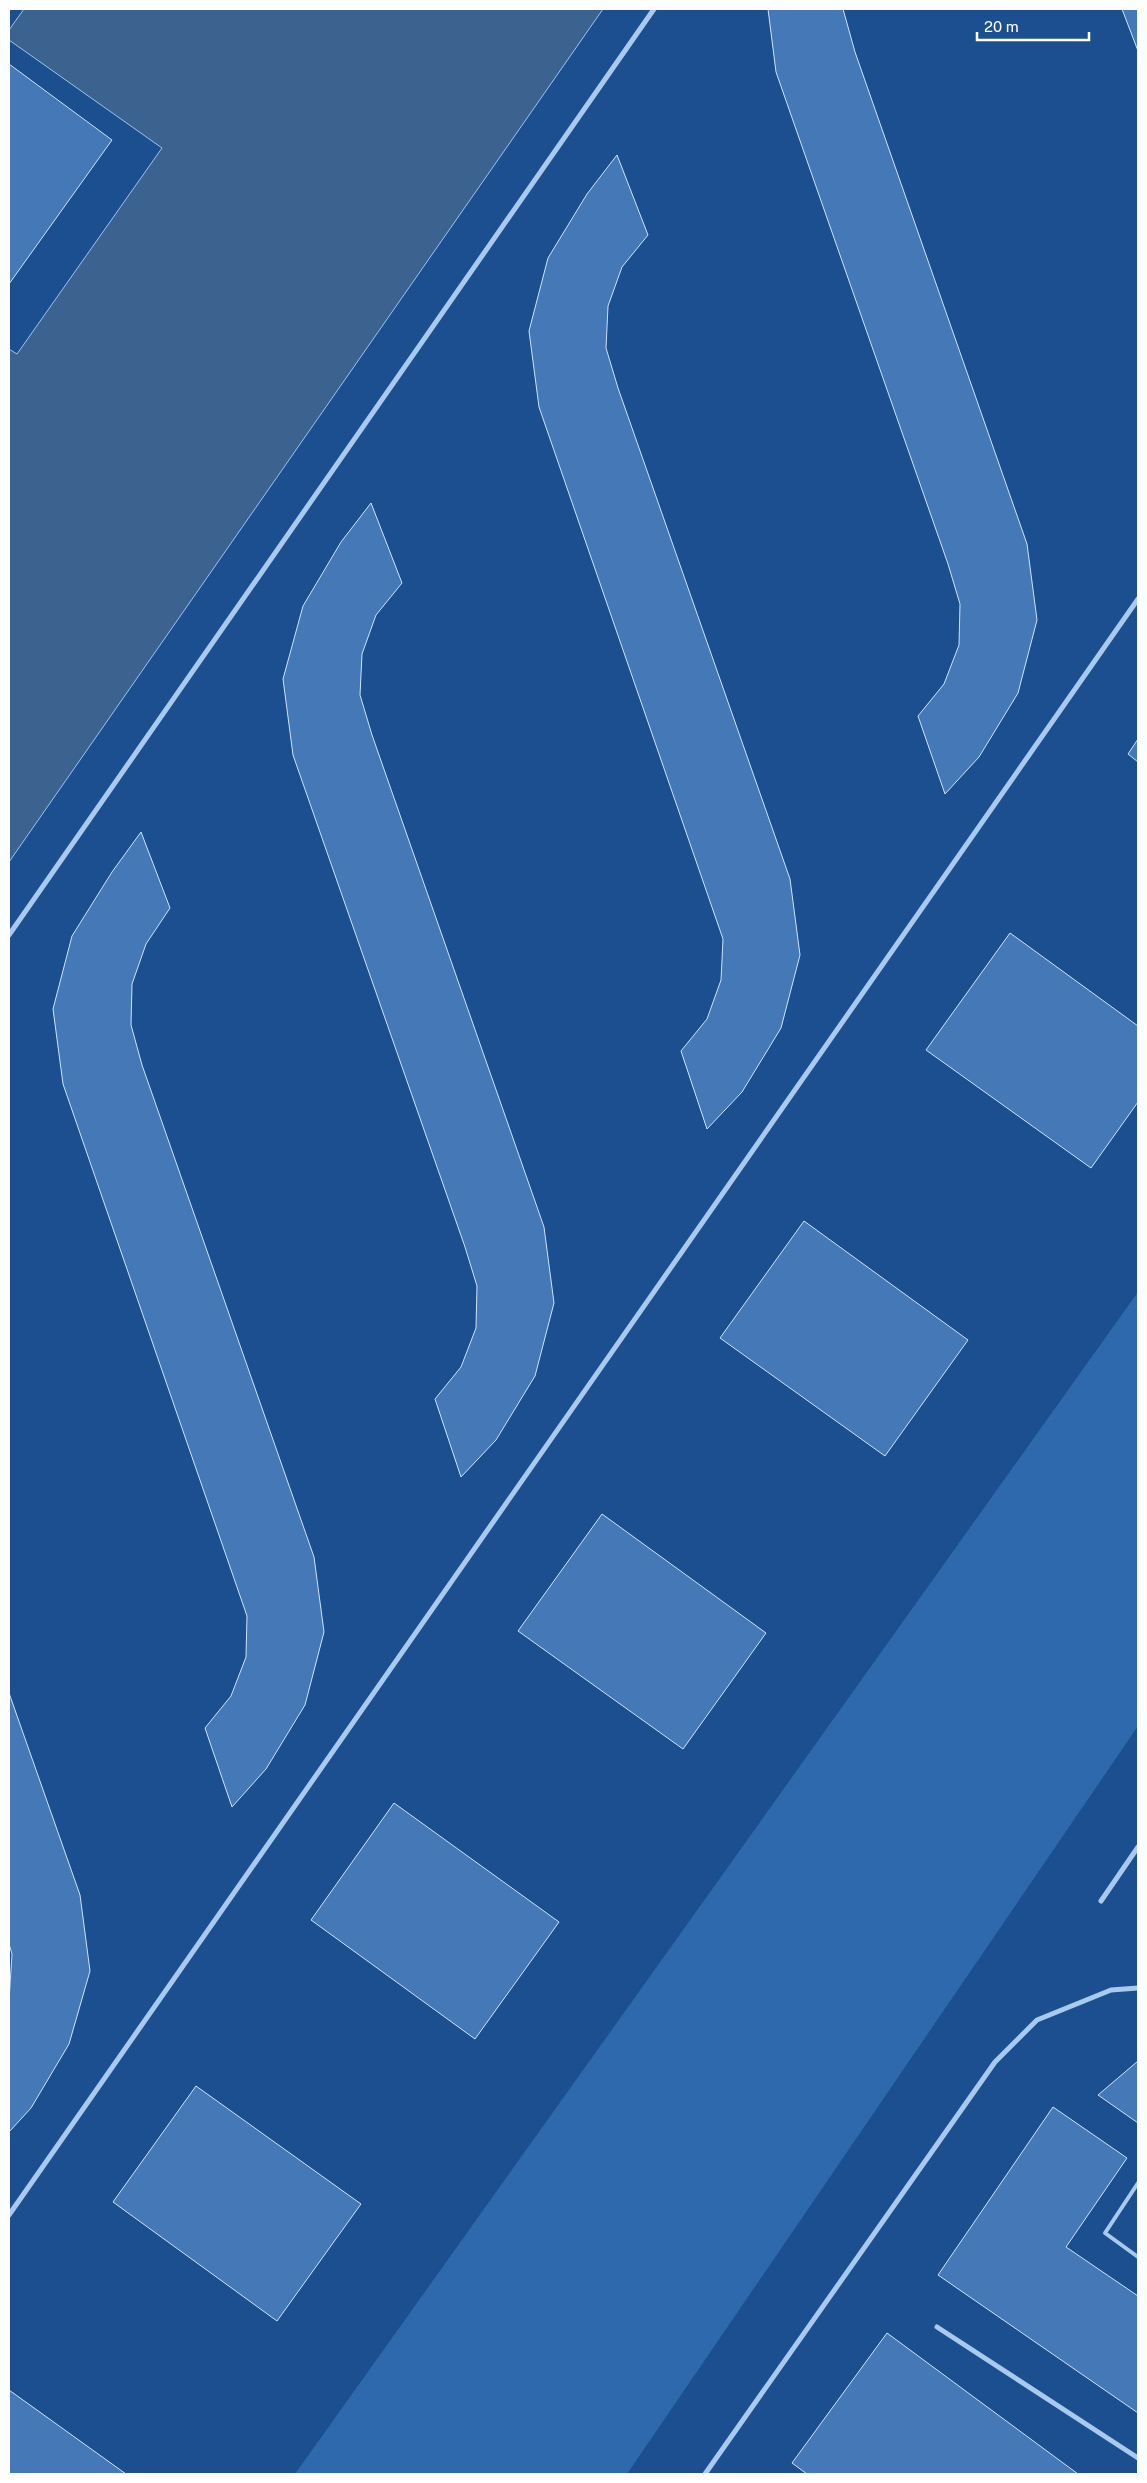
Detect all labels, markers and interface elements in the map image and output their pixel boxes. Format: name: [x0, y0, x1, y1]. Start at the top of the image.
scale bar: [977, 10, 1090, 42]
text: 20 m: [984, 18, 1019, 35]

